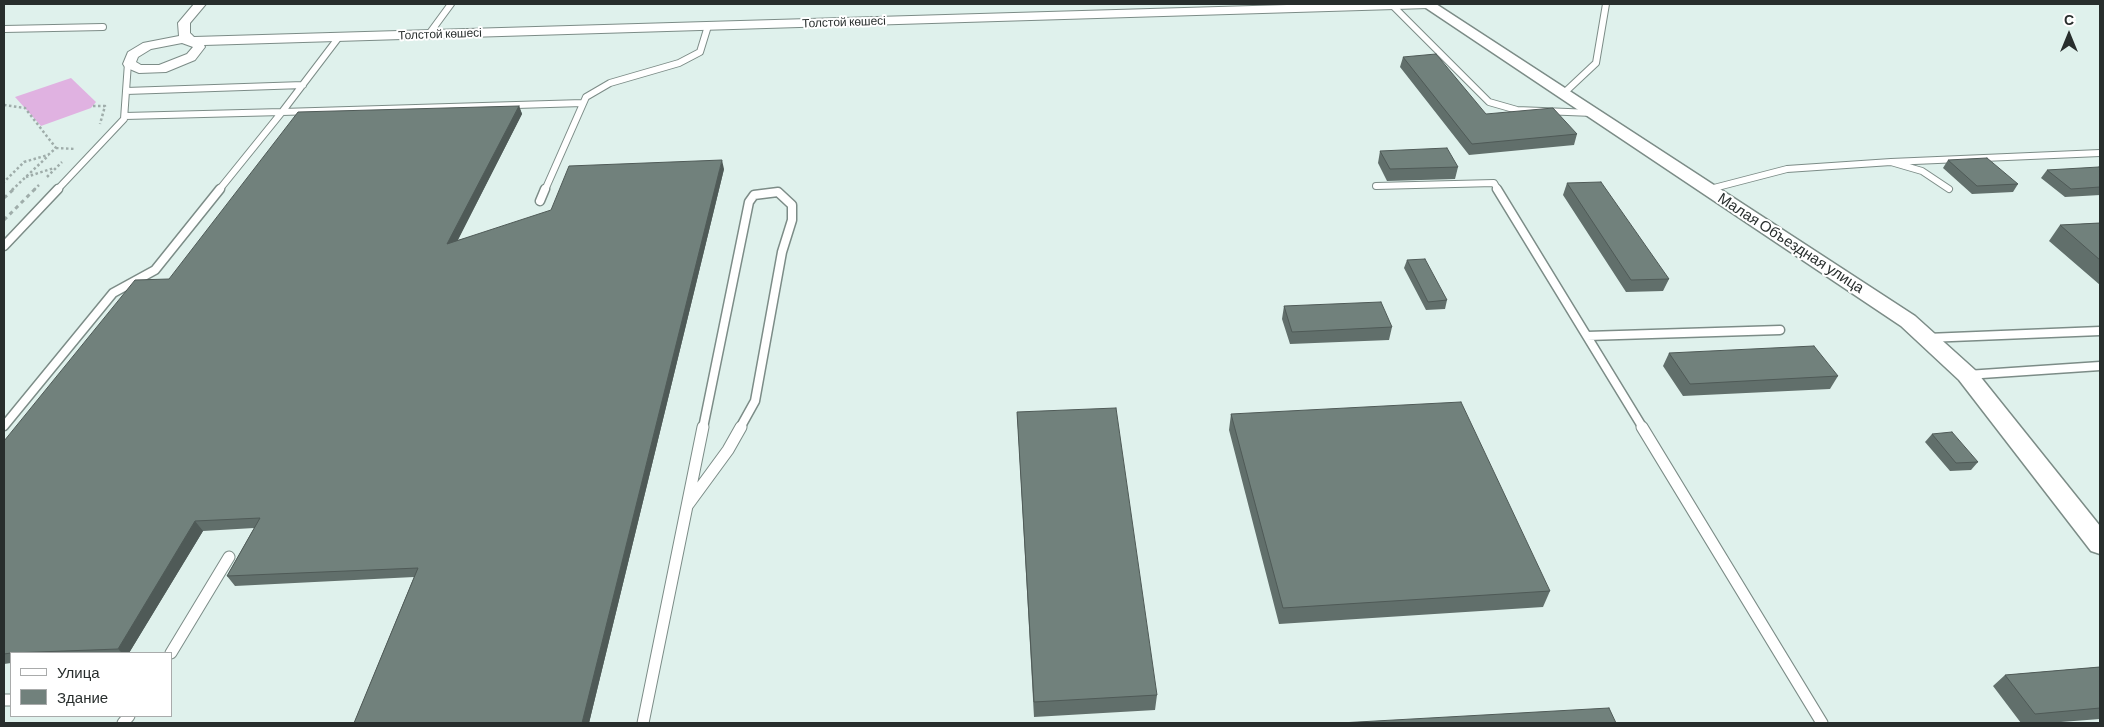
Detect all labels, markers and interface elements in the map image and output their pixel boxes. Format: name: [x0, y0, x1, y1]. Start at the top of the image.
north arrow: [2044, 10, 2094, 60]
text: С: [2064, 11, 2074, 28]
street label: Толстой көшесі: [802, 13, 886, 31]
street label: Толстой көшесі: [398, 25, 482, 43]
street label: Малая Объездная улица: [1715, 189, 1867, 297]
legend: [10, 652, 172, 717]
text: Улица: [57, 663, 100, 681]
text: Здание: [57, 688, 108, 706]

